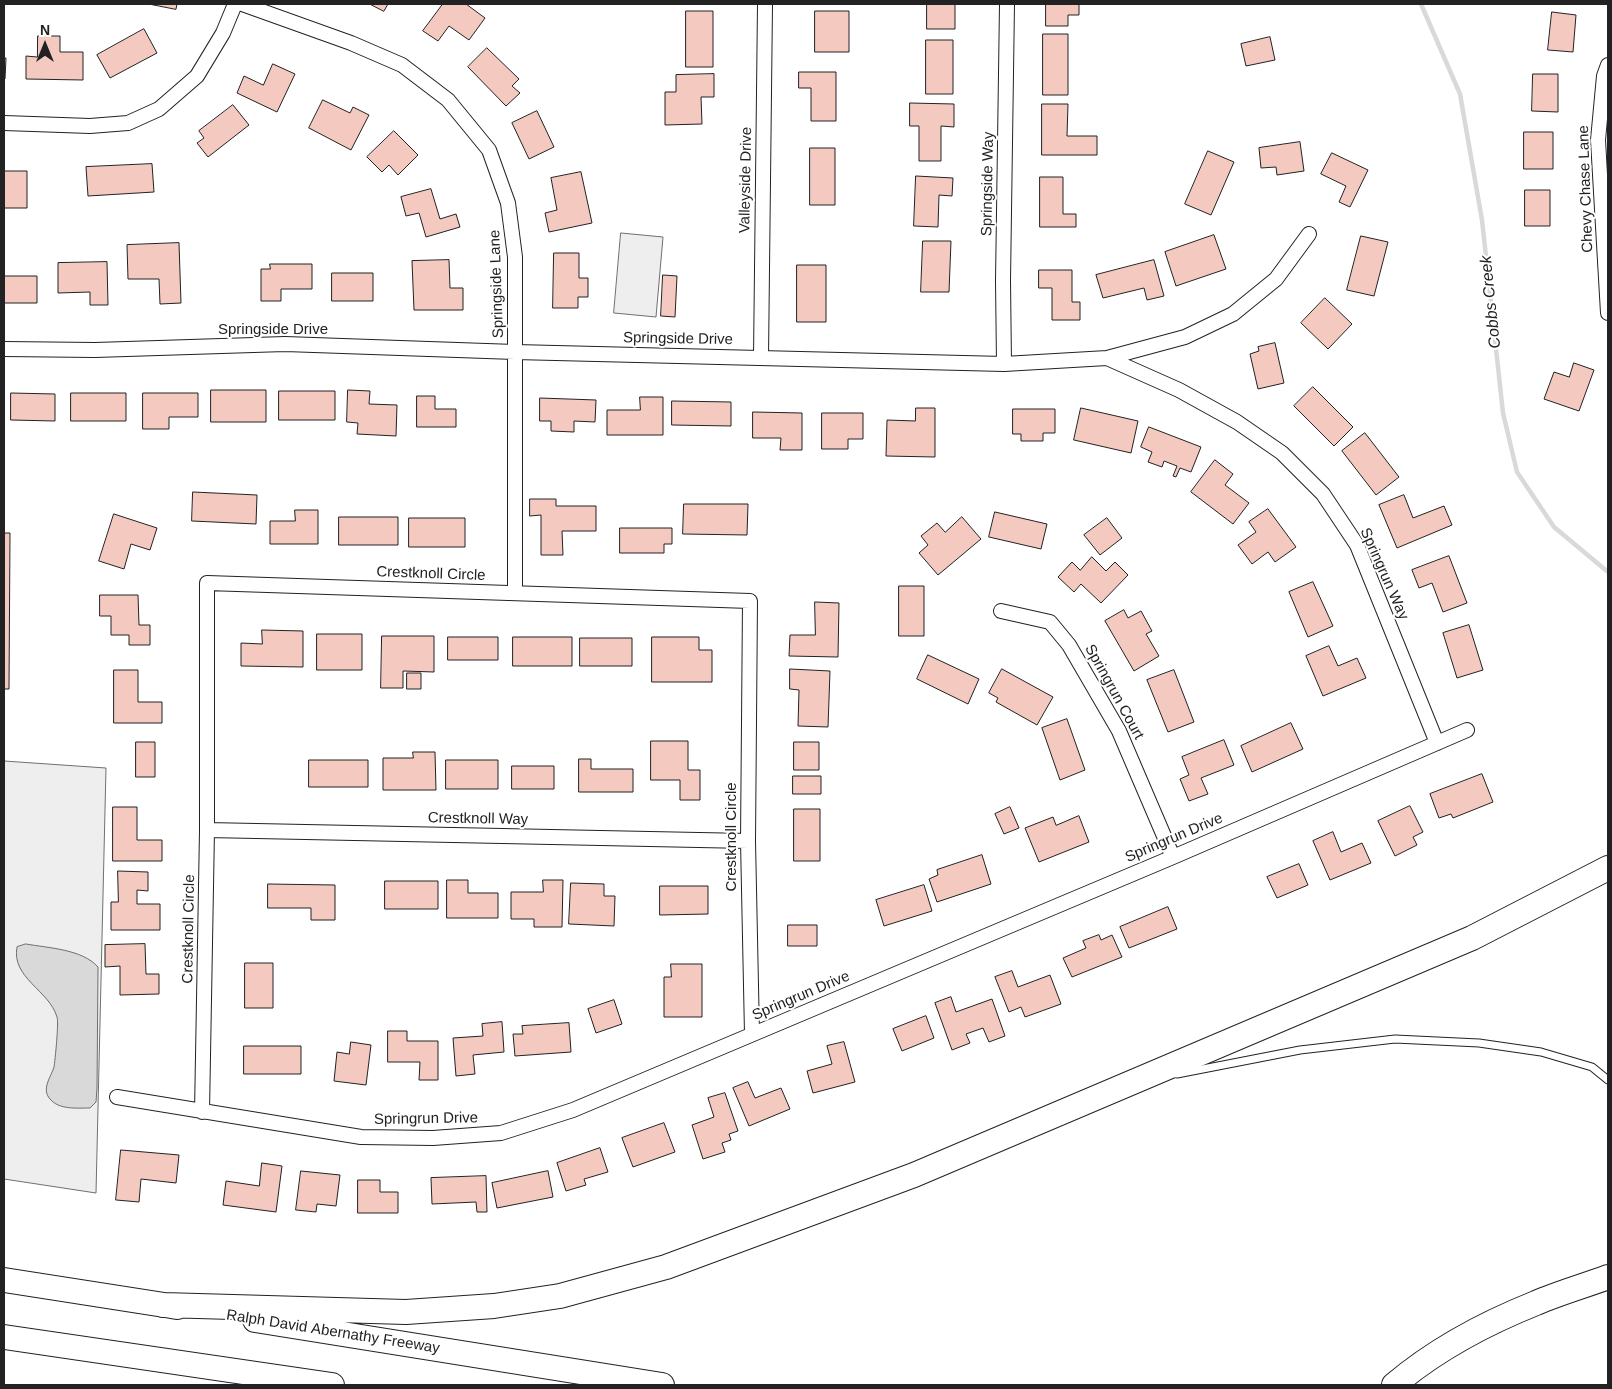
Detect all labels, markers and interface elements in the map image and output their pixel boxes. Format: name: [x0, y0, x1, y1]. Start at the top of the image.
north arrow: [20, 20, 70, 70]
text: N: [40, 22, 50, 38]
street label: Chevy Chase Lane: [1575, 125, 1597, 253]
street label: Valleyside Drive: [736, 127, 756, 233]
street label: Springside Way: [978, 132, 998, 236]
street label: Springside Lane: [486, 230, 508, 338]
water label: Cobbs Creek: [1477, 255, 1505, 349]
street label: Springside Drive: [218, 321, 328, 339]
street label: Springside Drive: [623, 329, 733, 349]
street label: Springrun Way: [1356, 525, 1412, 623]
street label: Crestknoll Circle: [376, 563, 486, 585]
street label: Springrun Court: [1080, 641, 1148, 743]
street label: Crestknoll Circle: [723, 782, 741, 892]
street label: Crestknoll Way: [428, 809, 528, 829]
street label: Springrun Drive: [1123, 809, 1225, 867]
street label: Crestknoll Circle: [179, 874, 199, 984]
street label: Springrun Drive: [750, 967, 852, 1025]
street label: Springrun Drive: [374, 1109, 478, 1129]
street label: Ralph David Abernathy Freeway: [225, 1306, 441, 1358]

